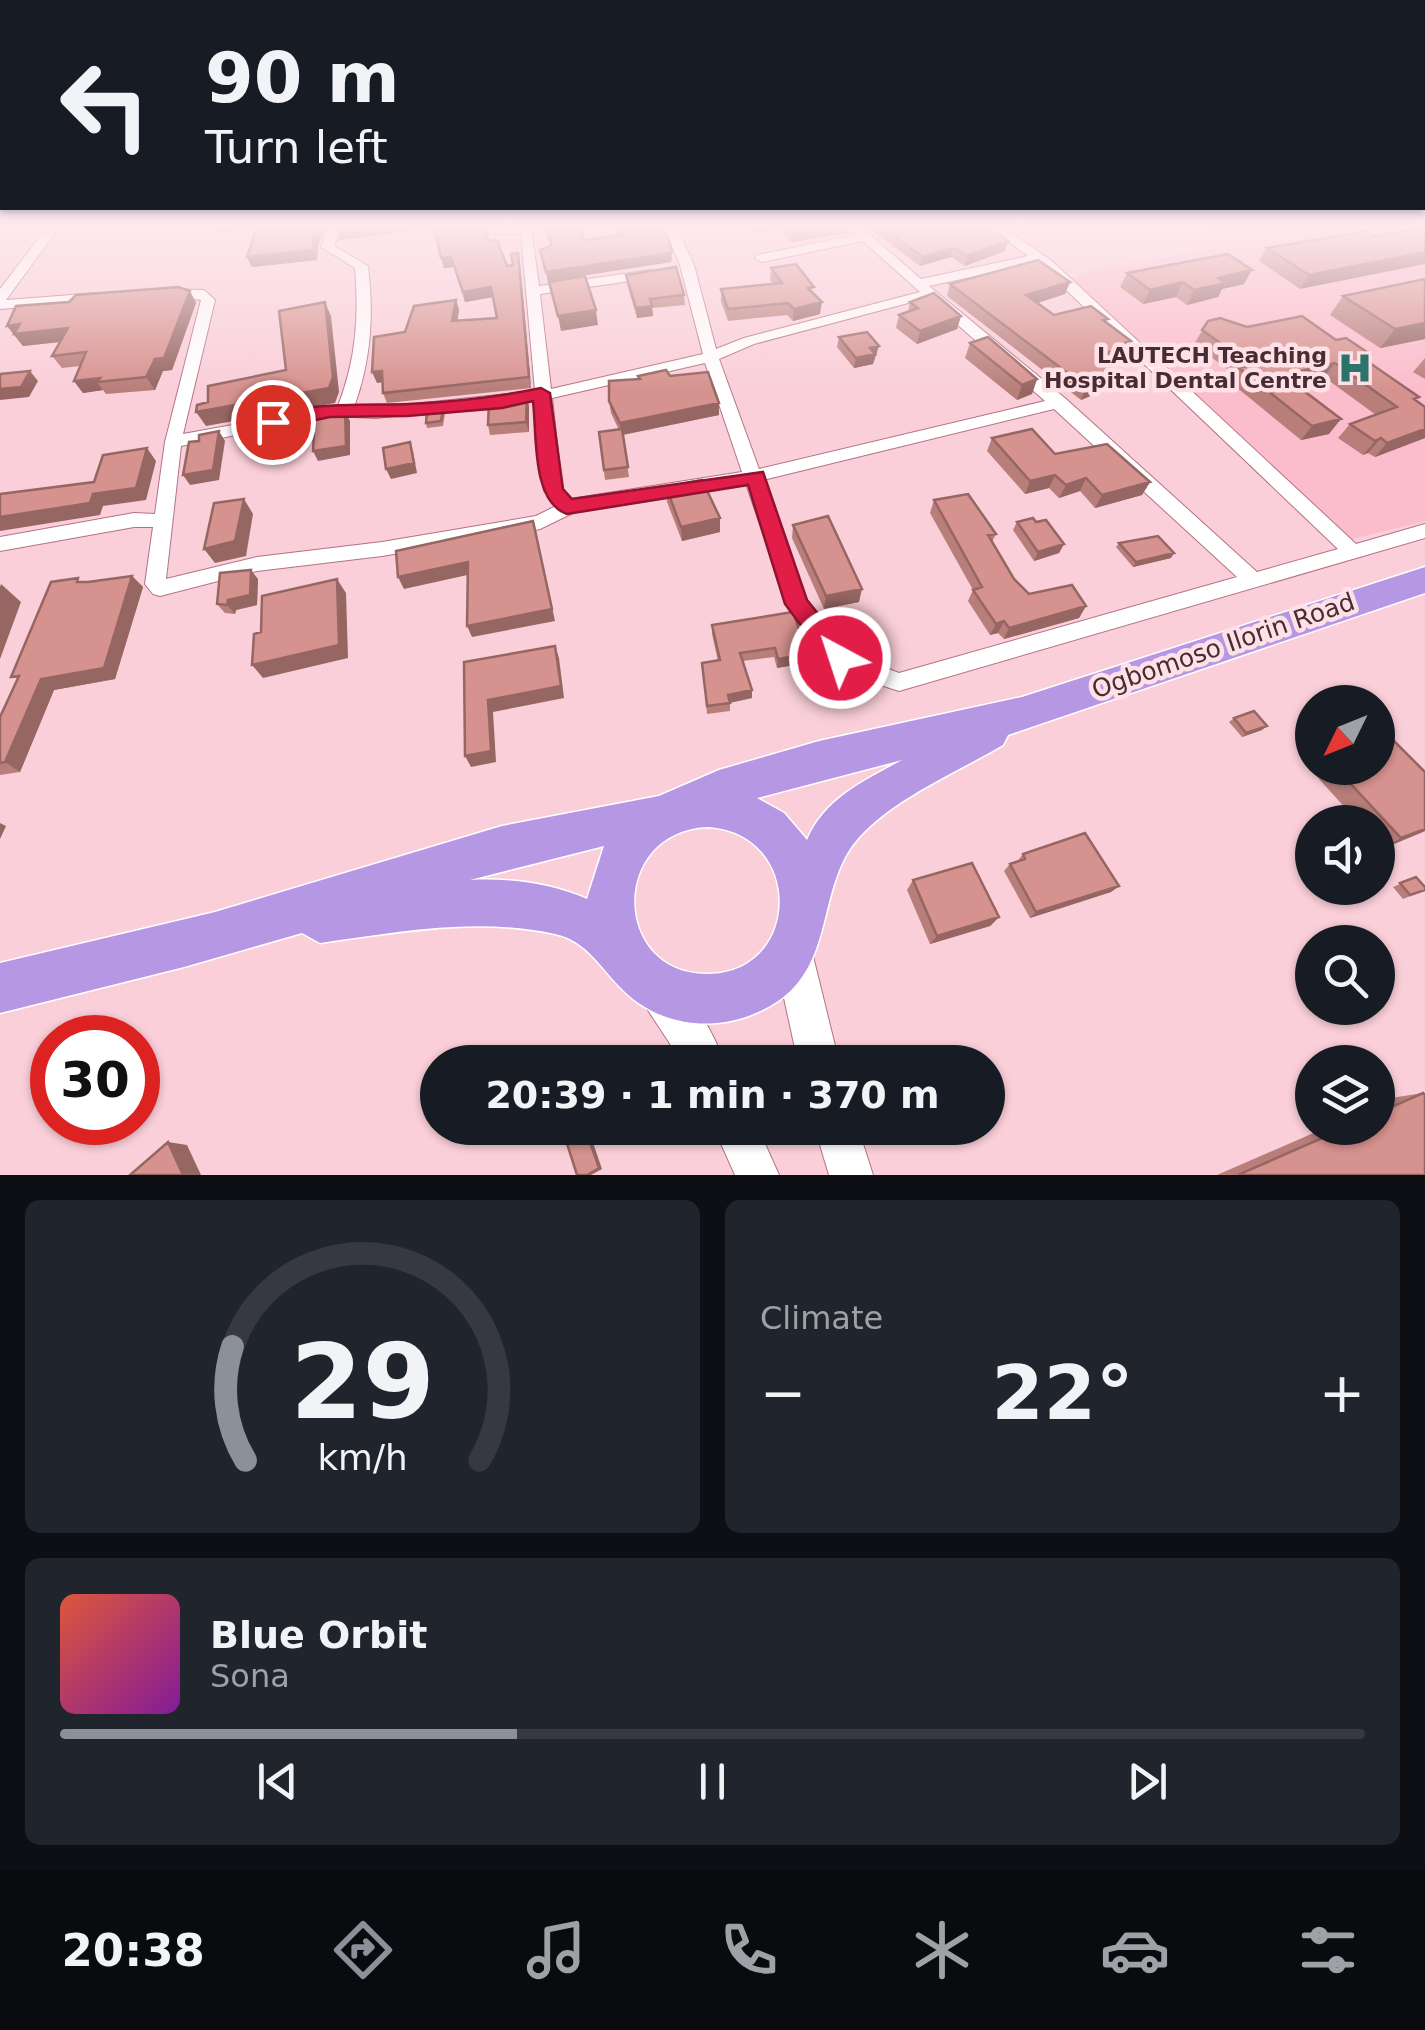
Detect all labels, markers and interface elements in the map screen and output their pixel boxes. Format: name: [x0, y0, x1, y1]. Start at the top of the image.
text: 90 m: [205, 37, 400, 119]
icon: left: [40, 40, 170, 170]
text: Turn left: [205, 121, 388, 174]
place label: LAUTECH Teaching Hospital Dental Centre: [1044, 343, 1327, 393]
hospital icon: LAUTECH Teaching Hospital Dental Centre: [1336, 349, 1374, 387]
pin: [231, 380, 316, 465]
icon: arrive: [246, 395, 301, 450]
street label: Ogbomoso Ilorin Road: [1088, 587, 1358, 704]
position arrow: [788, 606, 892, 710]
north arrow: [1295, 685, 1395, 785]
map controls: [1295, 685, 1395, 1145]
button: sound: [1295, 805, 1395, 905]
button: search: [1295, 925, 1395, 1025]
speed limit sign: 30: [30, 1015, 160, 1145]
button: layers: [1295, 1045, 1395, 1145]
text: 20:39 · 1 min · 370 m: [485, 1073, 940, 1117]
text: Climate: [760, 1299, 883, 1337]
text: 29: [290, 1321, 435, 1443]
text: 22°: [992, 1349, 1133, 1437]
text: −: [760, 1361, 806, 1425]
text: +: [1319, 1361, 1365, 1425]
text: km/h: [317, 1437, 408, 1478]
text: Blue Orbit: [210, 1613, 427, 1657]
text: Sona: [210, 1657, 290, 1695]
icon: previous: [250, 1754, 305, 1809]
icon: pause: [685, 1754, 740, 1809]
icon: next: [1120, 1754, 1175, 1809]
icon: directions: [328, 1915, 398, 1985]
icon: music: [521, 1915, 591, 1985]
icon: phone: [714, 1915, 784, 1985]
icon: climate: [907, 1915, 977, 1985]
icon: car: [1100, 1915, 1170, 1985]
icon: filters: [1293, 1915, 1363, 1985]
text: 20:38: [62, 1924, 205, 1977]

